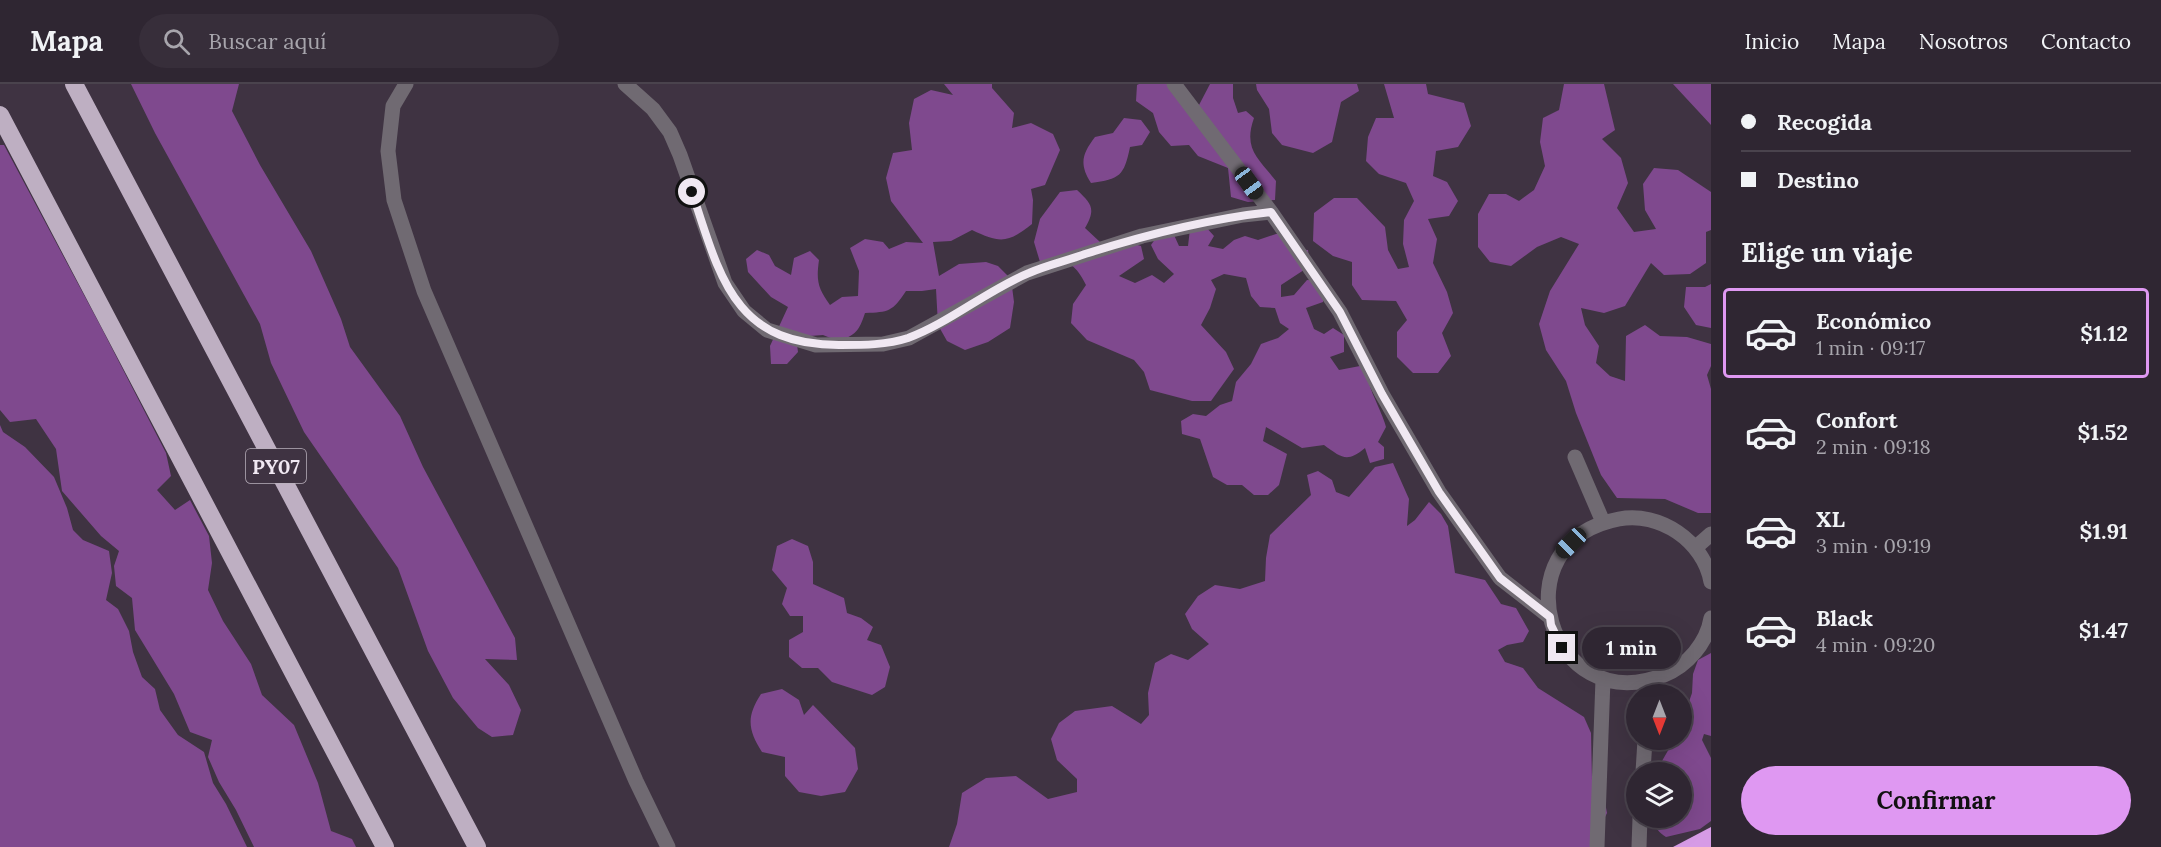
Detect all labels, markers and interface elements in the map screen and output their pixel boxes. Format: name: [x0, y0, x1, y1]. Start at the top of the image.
search box: [139, 14, 559, 68]
text: Mapa: [30, 23, 103, 59]
icon: search: [160, 25, 193, 58]
text: Buscar aquí: [208, 27, 327, 55]
text: Inicio: [1744, 28, 1799, 55]
text: Mapa: [1832, 28, 1886, 55]
text: Nosotros: [1919, 28, 2008, 55]
text: Contacto: [2041, 28, 2131, 55]
text: Recogida: [1777, 108, 1872, 136]
car: [1231, 163, 1267, 203]
text: Destino: [1777, 166, 1859, 194]
route start: [678, 178, 705, 205]
text: Elige un viaje: [1741, 235, 1913, 269]
icon: car: [1744, 306, 1798, 360]
text: Económico: [1816, 307, 1931, 335]
text: $1.12: [2080, 319, 2128, 347]
text: 1 min · 09:17: [1816, 335, 1925, 360]
icon: car: [1744, 405, 1798, 459]
text: Confort: [1816, 406, 1898, 434]
text: $1.52: [2077, 418, 2128, 446]
text: 2 min · 09:18: [1816, 434, 1931, 459]
road number: PY07: [246, 449, 306, 483]
icon: car: [1744, 504, 1798, 558]
text: XL: [1816, 505, 1845, 533]
text: $1.91: [2079, 517, 2128, 545]
car: [1552, 524, 1590, 562]
text: 3 min · 09:19: [1816, 533, 1931, 558]
icon: car: [1744, 603, 1798, 657]
text: Black: [1816, 604, 1873, 632]
text: $1.47: [2079, 616, 2128, 644]
callout: 1 min: [1583, 627, 1682, 669]
text: 4 min · 09:20: [1816, 632, 1935, 657]
route end: [1548, 634, 1575, 661]
text: 1 min: [1606, 635, 1657, 660]
north arrow: [1626, 684, 1692, 750]
map controls: [1626, 684, 1692, 828]
button: layers: [1626, 762, 1692, 828]
button: Confirmar: [1741, 766, 2131, 835]

